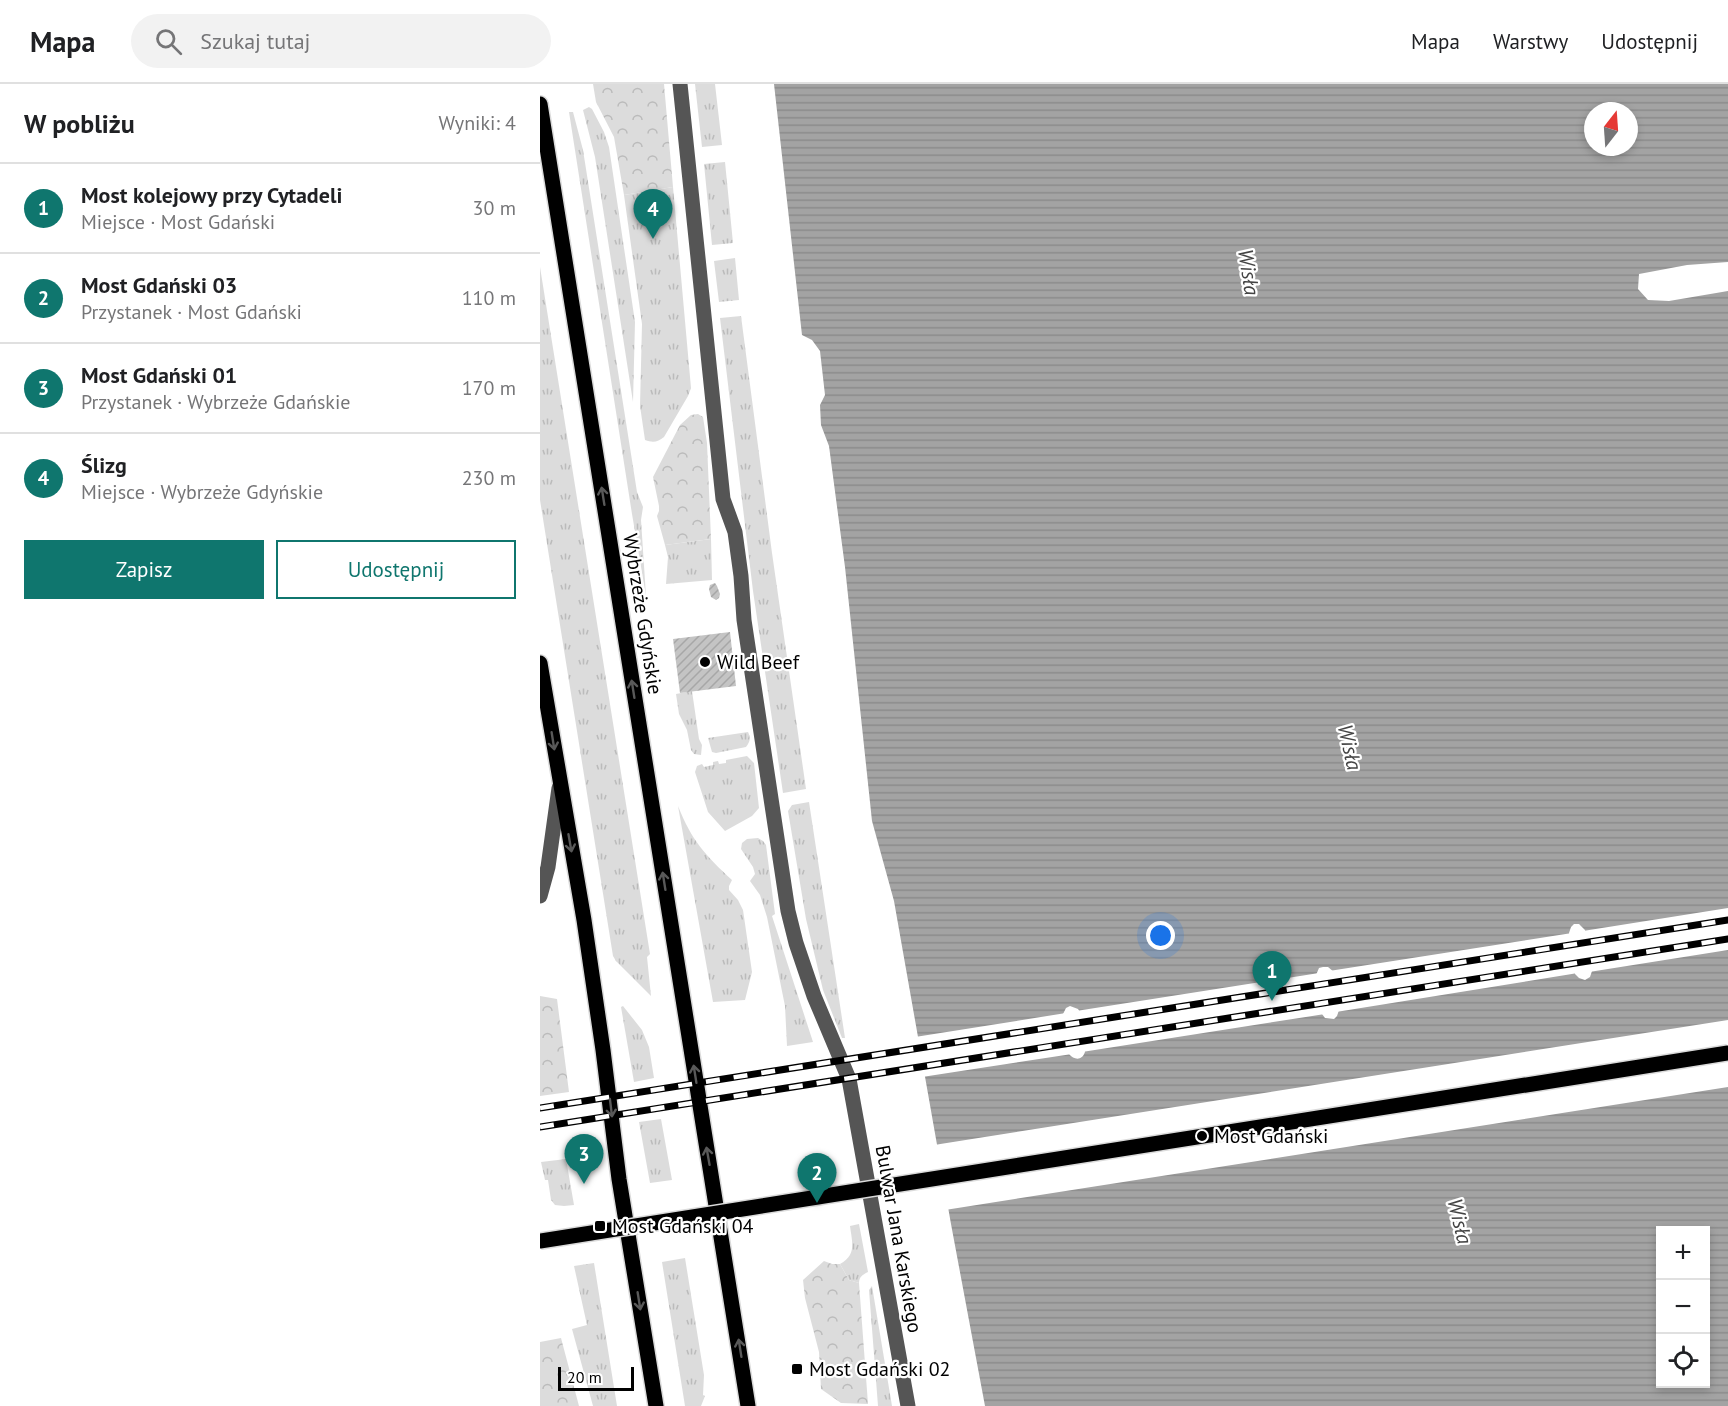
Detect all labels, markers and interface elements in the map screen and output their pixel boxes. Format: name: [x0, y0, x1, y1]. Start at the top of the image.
search box: [131, 14, 551, 68]
text: Mapa: [30, 23, 95, 60]
icon: search: [152, 25, 185, 58]
text: Szukaj tutaj: [200, 27, 310, 55]
text: Mapa: [1411, 28, 1460, 55]
text: Warstwy: [1493, 28, 1568, 55]
text: Udostępnij: [1601, 28, 1698, 55]
north arrow: [1584, 102, 1638, 156]
text: W pobliżu: [24, 107, 135, 140]
text: Wyniki: 4: [439, 110, 516, 136]
text: Most kolejowy przy Cytadeli: [81, 181, 342, 209]
pin: 4: [634, 190, 672, 239]
text: 1: [38, 195, 49, 221]
text: 30 m: [473, 195, 516, 221]
text: Miejsce · Most Gdański: [81, 209, 275, 235]
water label: Wisła: [1232, 247, 1266, 298]
text: Most Gdański 03: [81, 271, 237, 299]
text: 2: [38, 285, 49, 311]
text: 110 m: [462, 285, 516, 311]
text: Przystanek · Most Gdański: [81, 299, 302, 325]
text: Most Gdański 01: [81, 361, 237, 389]
text: 3: [38, 375, 49, 401]
text: 170 m: [462, 375, 516, 401]
text: Przystanek · Wybrzeże Gdańskie: [81, 389, 350, 415]
text: Ślizg: [81, 451, 127, 479]
text: 4: [38, 465, 49, 491]
text: 230 m: [462, 465, 516, 491]
text: Miejsce · Wybrzeże Gdyńskie: [81, 479, 323, 505]
one-way arrow: [597, 487, 608, 506]
street label: Wybrzeże Gdyńskie: [617, 532, 669, 696]
button: Zapisz: [24, 540, 264, 599]
button: Udostępnij: [276, 540, 516, 599]
place label: Wild Beef: [717, 649, 801, 675]
marker: Wild Beef: [698, 655, 712, 669]
one-way arrow: [628, 679, 639, 699]
water label: Wisła: [1332, 721, 1369, 773]
one-way arrow: [547, 731, 558, 750]
one-way arrow: [565, 832, 576, 852]
one-way arrow: [658, 872, 669, 892]
your location: [1146, 921, 1175, 950]
pin: 1: [1252, 952, 1292, 1001]
one-way arrow: [689, 1064, 700, 1084]
one-way arrow: [605, 1097, 616, 1117]
place label: Most Gdański: [1214, 1123, 1328, 1149]
marker: Most Gdański: [1195, 1129, 1209, 1143]
pin: 3: [564, 1134, 603, 1184]
street label: Bulwar Jana Karskiego: [870, 1143, 928, 1335]
one-way arrow: [702, 1146, 713, 1166]
pin: 2: [798, 1154, 836, 1203]
water label: Wisła: [1441, 1195, 1479, 1247]
place label: Most Gdański 04: [612, 1213, 754, 1239]
marker: Most Gdański 04: [593, 1219, 607, 1233]
map controls: [1656, 1226, 1710, 1388]
button: +: [1656, 1226, 1710, 1280]
button: −: [1656, 1280, 1710, 1334]
one-way arrow: [634, 1290, 645, 1310]
button: locate: [1656, 1334, 1710, 1388]
one-way arrow: [734, 1339, 745, 1358]
place label: Most Gdański 02: [809, 1356, 950, 1382]
marker: Most Gdański 02: [790, 1362, 804, 1376]
scale bar: [558, 1364, 634, 1392]
text: 20 m: [567, 1367, 602, 1387]

